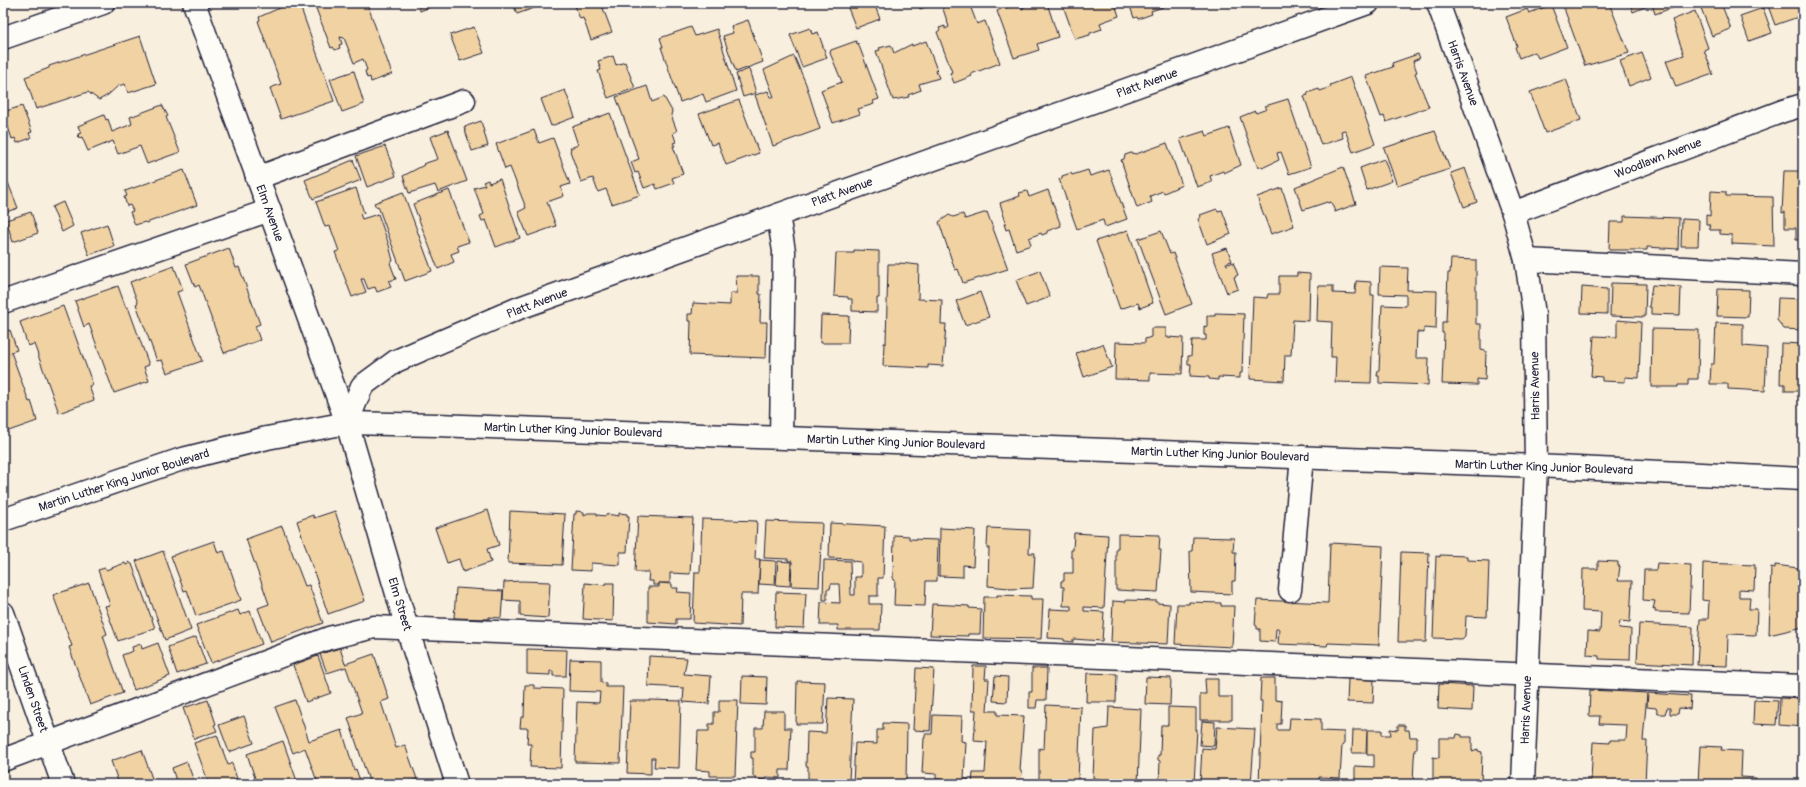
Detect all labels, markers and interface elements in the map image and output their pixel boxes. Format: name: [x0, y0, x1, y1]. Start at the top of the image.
street label: Harris Avenue: [1444, 38, 1481, 108]
street label: Platt Avenue: [1115, 65, 1180, 101]
street label: Woodlawn Avenue: [1613, 135, 1704, 182]
street label: Platt Avenue: [810, 174, 875, 210]
street label: Elm Avenue: [252, 183, 287, 244]
street label: Platt Avenue: [505, 285, 570, 322]
street label: Harris Avenue: [1527, 351, 1544, 420]
street label: Martin Luther King Junior Boulevard: [484, 420, 663, 441]
street label: Martin Luther King Junior Boulevard: [807, 432, 986, 453]
street label: Martin Luther King Junior Boulevard: [1131, 444, 1310, 465]
street label: Martin Luther King Junior Boulevard: [37, 446, 211, 515]
street label: Martin Luther King Junior Boulevard: [1455, 457, 1634, 478]
street label: Elm Street: [384, 576, 415, 633]
street label: Linden Street: [14, 664, 51, 734]
street label: Harris Avenue: [1518, 675, 1535, 745]

